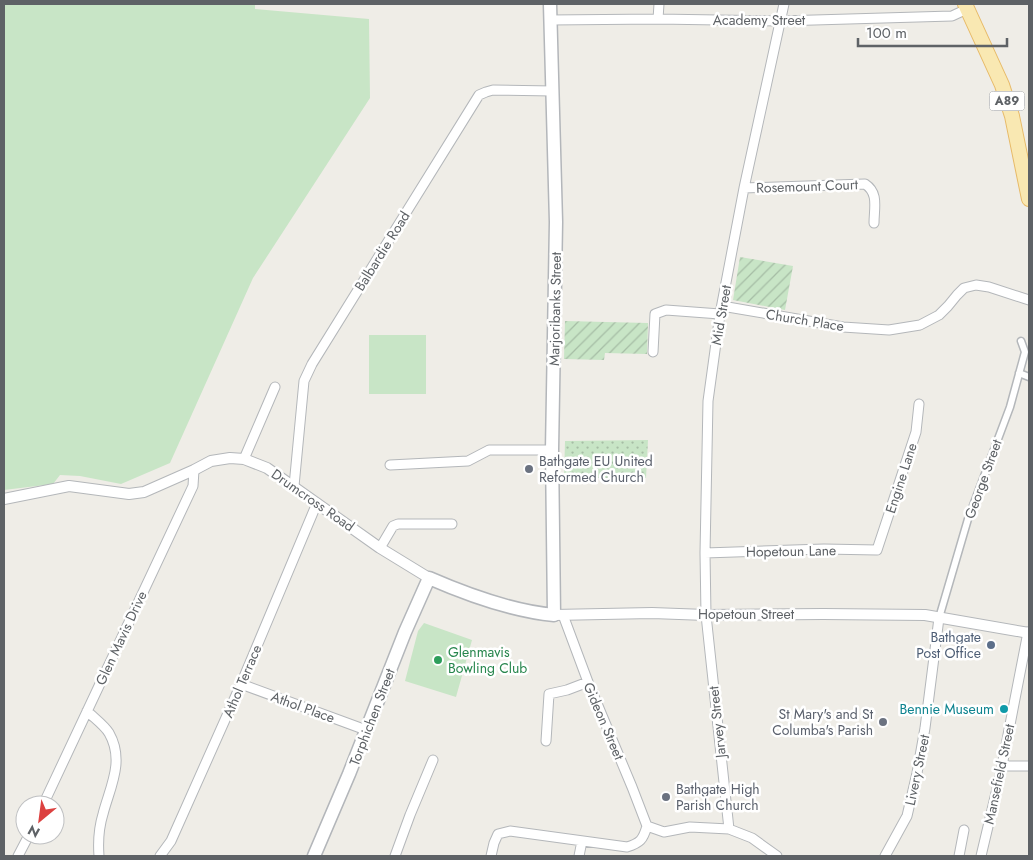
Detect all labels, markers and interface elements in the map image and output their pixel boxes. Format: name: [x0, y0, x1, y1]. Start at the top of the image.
street label: Academy Street: [713, 10, 806, 30]
scale bar: [858, 15, 1007, 47]
text: 100 m: [866, 22, 907, 44]
road number: A89: [990, 92, 1024, 110]
street label: Rosemount Court: [756, 174, 859, 198]
street label: Balbardie Road: [350, 207, 414, 295]
street label: Marjoribanks Street: [544, 251, 566, 366]
street label: Mid Street: [706, 283, 736, 347]
street label: Church Place: [765, 304, 845, 336]
street label: George Street: [959, 436, 1007, 521]
street label: Engine Lane: [880, 440, 922, 516]
place label: Bathgate EU United Reformed Church: [539, 451, 653, 487]
marker: Bathgate EU United Reformed Church: [523, 463, 535, 475]
street label: Drumcross Road: [267, 464, 359, 536]
street label: Hopetoun Lane: [746, 540, 836, 562]
street label: Glen Mavis Drive: [90, 588, 152, 688]
street label: Hopetoun Street: [698, 604, 795, 624]
place label: Bathgate Post Office: [916, 627, 981, 663]
marker: Bathgate Post Office: [985, 639, 997, 651]
street label: Athol Terrace: [218, 641, 266, 721]
place label: Glenmavis Bowling Club: [448, 642, 527, 678]
marker: Glenmavis Bowling Club: [432, 654, 444, 666]
street label: Torphichen Street: [344, 665, 400, 769]
street label: Gideon Street: [579, 679, 630, 763]
street label: Jarvey Street: [703, 685, 731, 761]
street label: Athol Place: [268, 686, 338, 728]
place label: Bennie Museum: [899, 699, 994, 719]
marker: Bennie Museum: [998, 703, 1010, 715]
place label: St Mary's and St Columba's Parish: [772, 704, 874, 740]
marker: St Mary's and St Columba's Parish: [877, 716, 889, 728]
street label: Mansefield Street: [979, 721, 1020, 826]
street label: Livery Street: [900, 732, 934, 807]
place label: Bathgate High Parish Church: [676, 779, 760, 815]
marker: Bathgate High Parish Church: [660, 791, 672, 803]
north arrow: [15, 795, 65, 845]
text: N: [24, 820, 43, 843]

